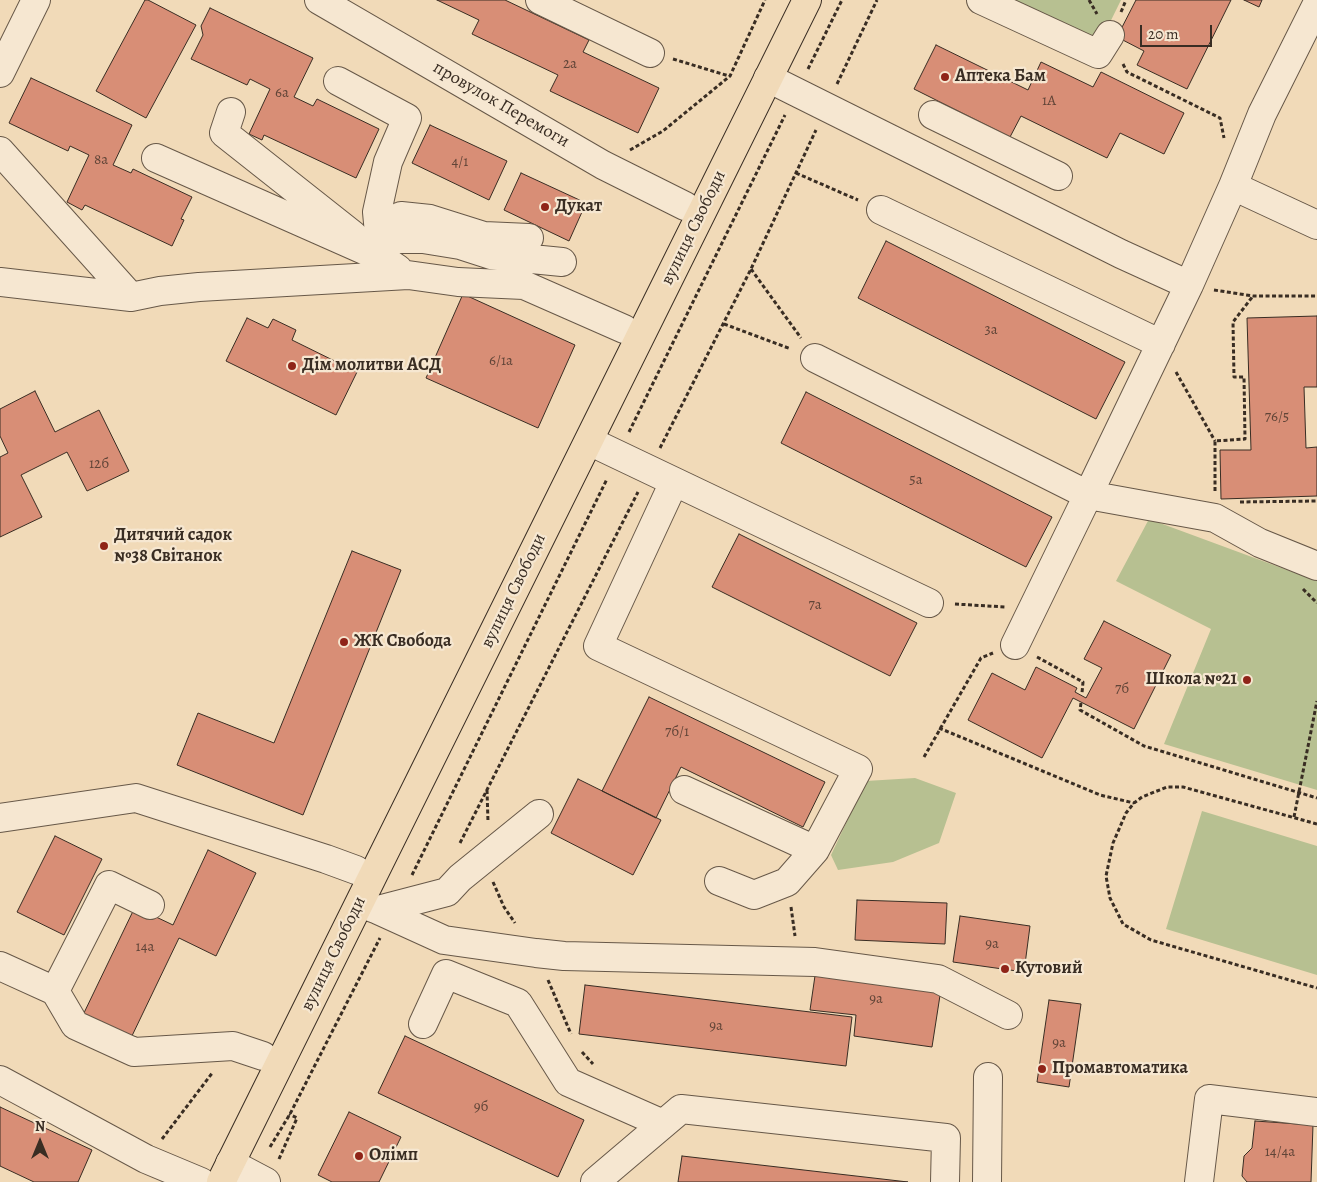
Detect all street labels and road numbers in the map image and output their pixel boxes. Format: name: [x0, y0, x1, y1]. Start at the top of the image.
street label: провулок Перемоги: [429, 57, 573, 153]
street label: вулиця Свободи: [657, 167, 731, 289]
street label: вулиця Свободи: [477, 530, 551, 652]
street label: вулиця Свободи: [297, 893, 371, 1015]

